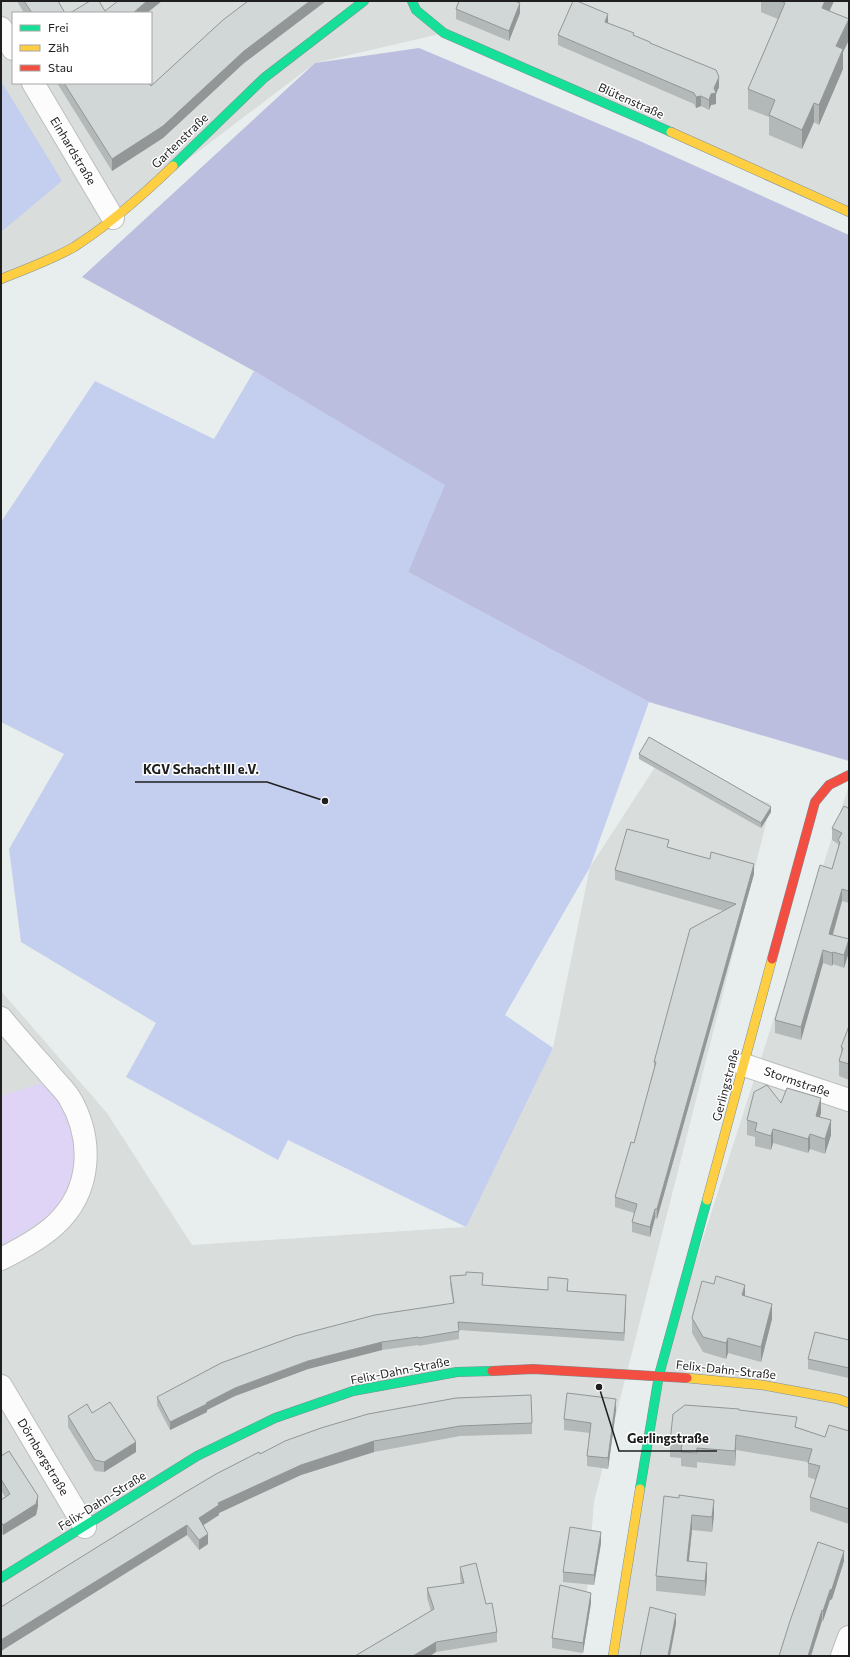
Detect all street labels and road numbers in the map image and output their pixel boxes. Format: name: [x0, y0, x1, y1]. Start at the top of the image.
street label: Blütenstraße: [596, 79, 666, 121]
street label: Gartenstraße: [148, 110, 210, 171]
street label: Einhardstraße: [48, 114, 100, 187]
street label: Gerlingstraße: [709, 1047, 741, 1122]
street label: Stormstraße: [762, 1063, 832, 1099]
street label: Felix-Dahn-Straße: [349, 1354, 451, 1386]
street label: Felix-Dahn-Straße: [675, 1357, 777, 1381]
street label: Dörnbergstraße: [15, 1415, 72, 1498]
street label: Felix-Dahn-Straße: [55, 1468, 148, 1533]

